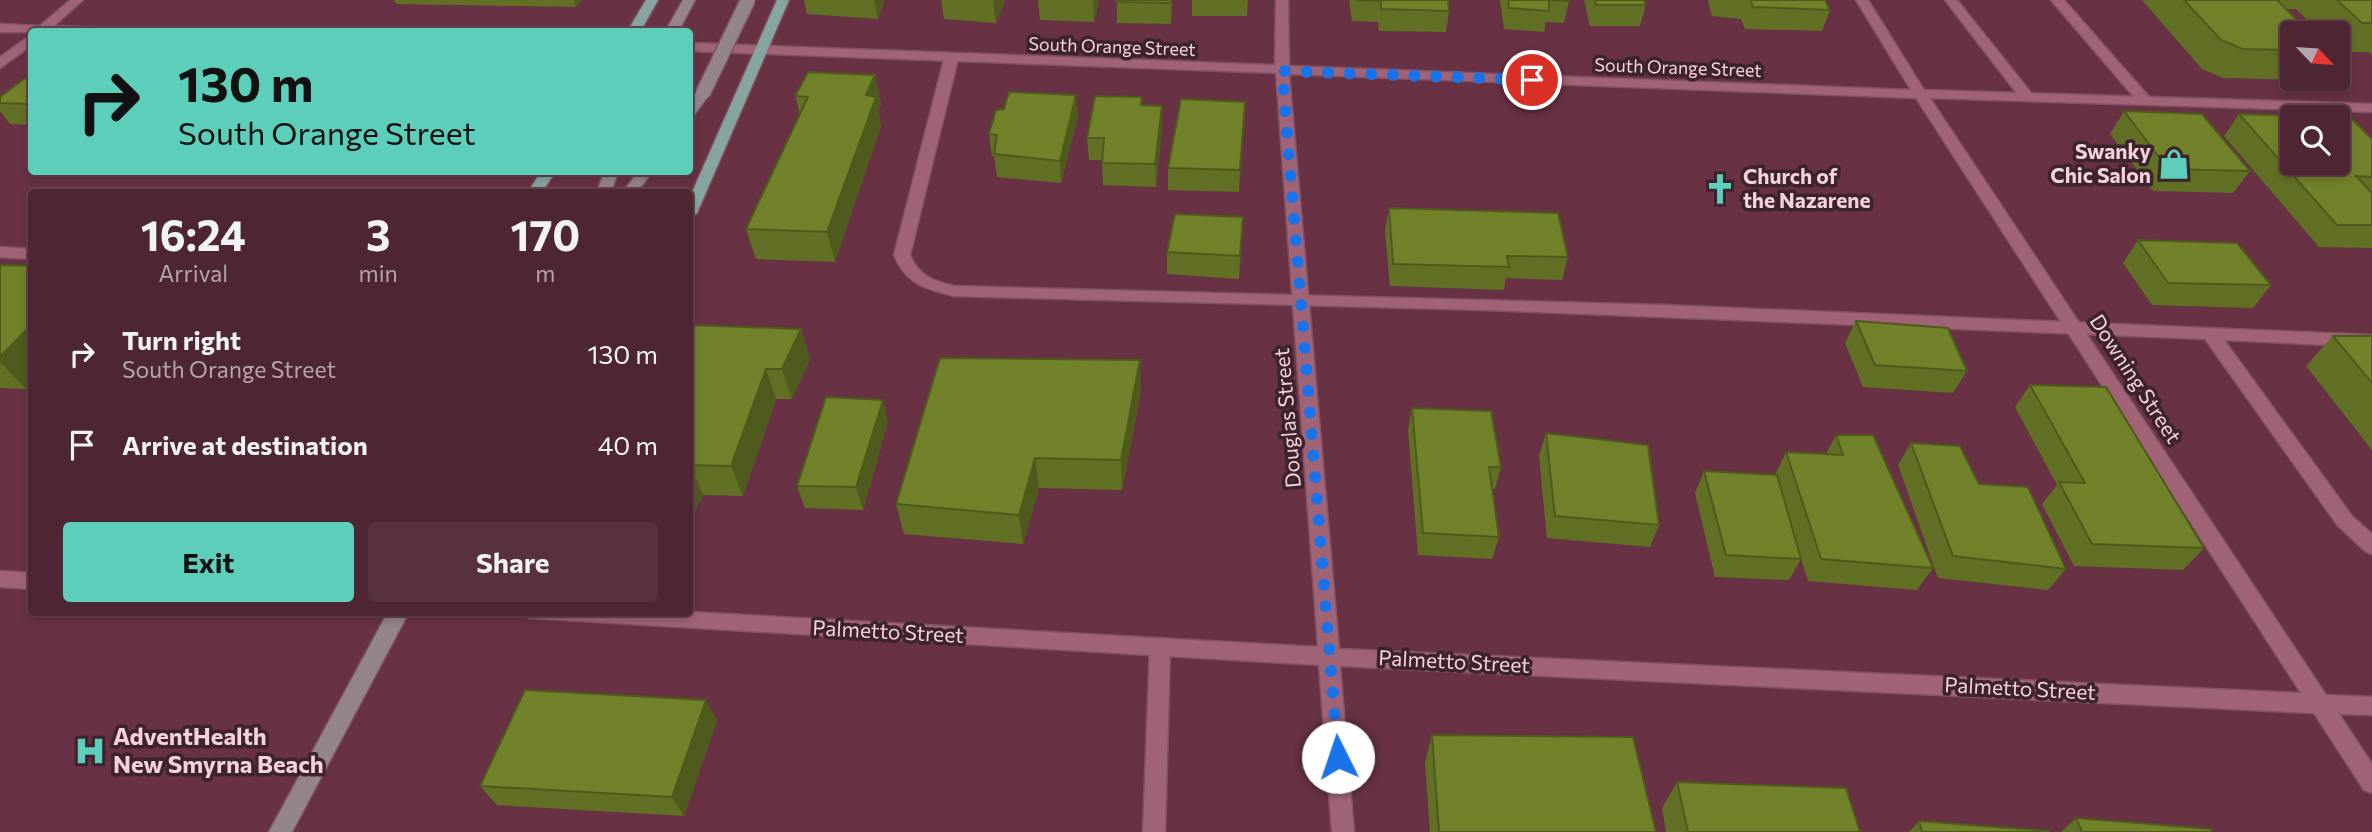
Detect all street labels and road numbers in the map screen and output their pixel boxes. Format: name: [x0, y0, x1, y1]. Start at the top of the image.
street label: South Orange Street: [1028, 32, 1196, 60]
street label: South Orange Street: [1594, 53, 1762, 81]
street label: Downing Street: [2085, 309, 2187, 447]
street label: Douglas Street: [1268, 347, 1305, 489]
street label: Palmetto Street: [812, 614, 964, 647]
street label: Palmetto Street: [1378, 644, 1530, 677]
street label: Palmetto Street: [1944, 671, 2096, 704]

